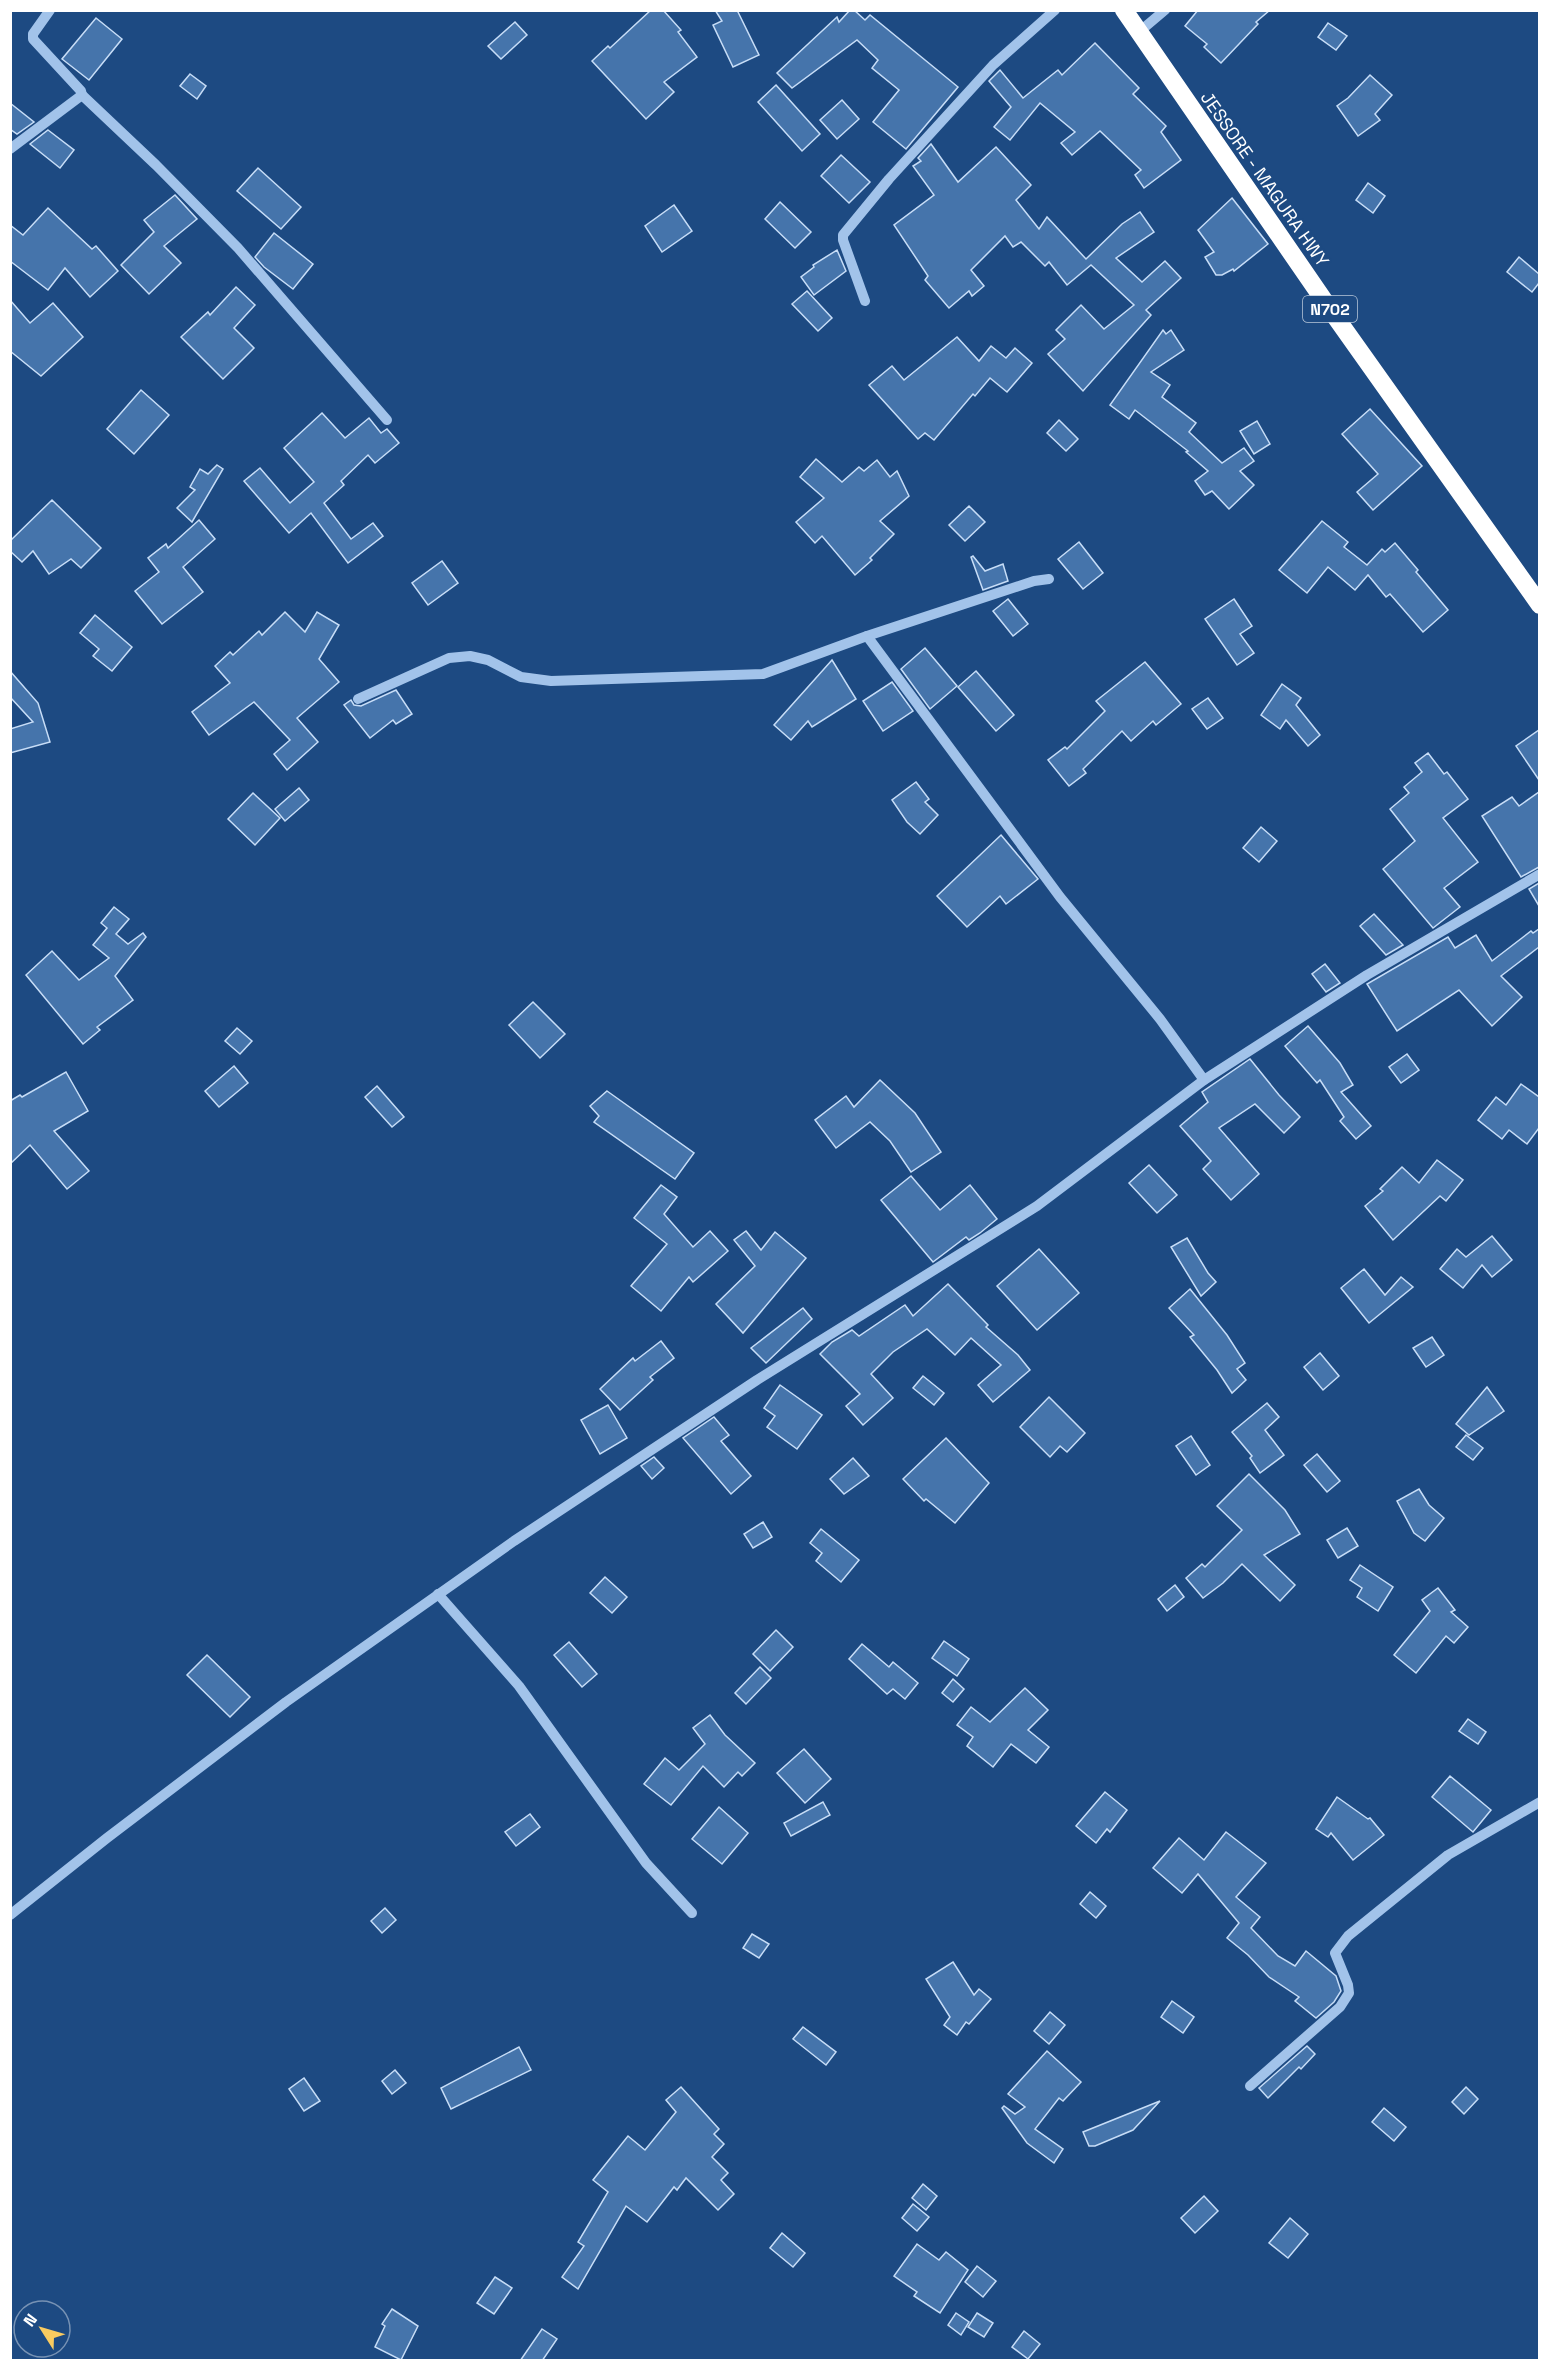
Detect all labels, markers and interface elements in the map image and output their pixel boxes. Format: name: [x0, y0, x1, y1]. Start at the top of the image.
street label: JESSORE - MAGURA HWY: [1196, 87, 1334, 271]
road number: N702: [1303, 296, 1357, 322]
north arrow: [12, 2299, 72, 2359]
text: N: [19, 2310, 42, 2331]

